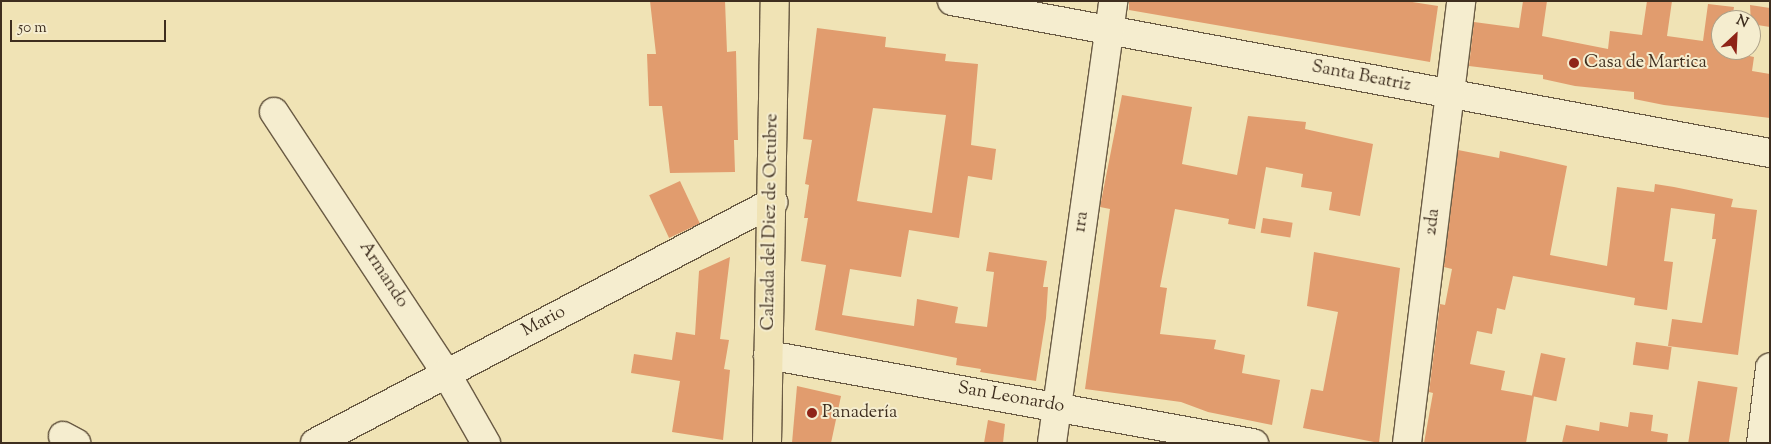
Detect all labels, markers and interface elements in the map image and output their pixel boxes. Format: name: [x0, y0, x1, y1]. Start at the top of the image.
scale bar: [12, 10, 169, 42]
north arrow: [1711, 10, 1761, 60]
text: N: [1733, 11, 1751, 34]
text: 50 m: [18, 18, 47, 39]
place label: Casa de Martica: [1584, 52, 1707, 74]
street label: Santa Beatriz: [1310, 57, 1412, 97]
marker: Casa de Martica: [1568, 57, 1580, 69]
street label: Calzada del Diez de Octubre: [758, 113, 784, 331]
street label: 2da: [1421, 207, 1445, 237]
street label: 1ra: [1070, 210, 1094, 234]
street label: Armando: [354, 238, 412, 312]
street label: Mario: [519, 302, 569, 342]
street label: San Leonardo: [956, 378, 1066, 418]
place label: Panadería: [822, 402, 897, 424]
marker: Panadería: [806, 407, 818, 419]

